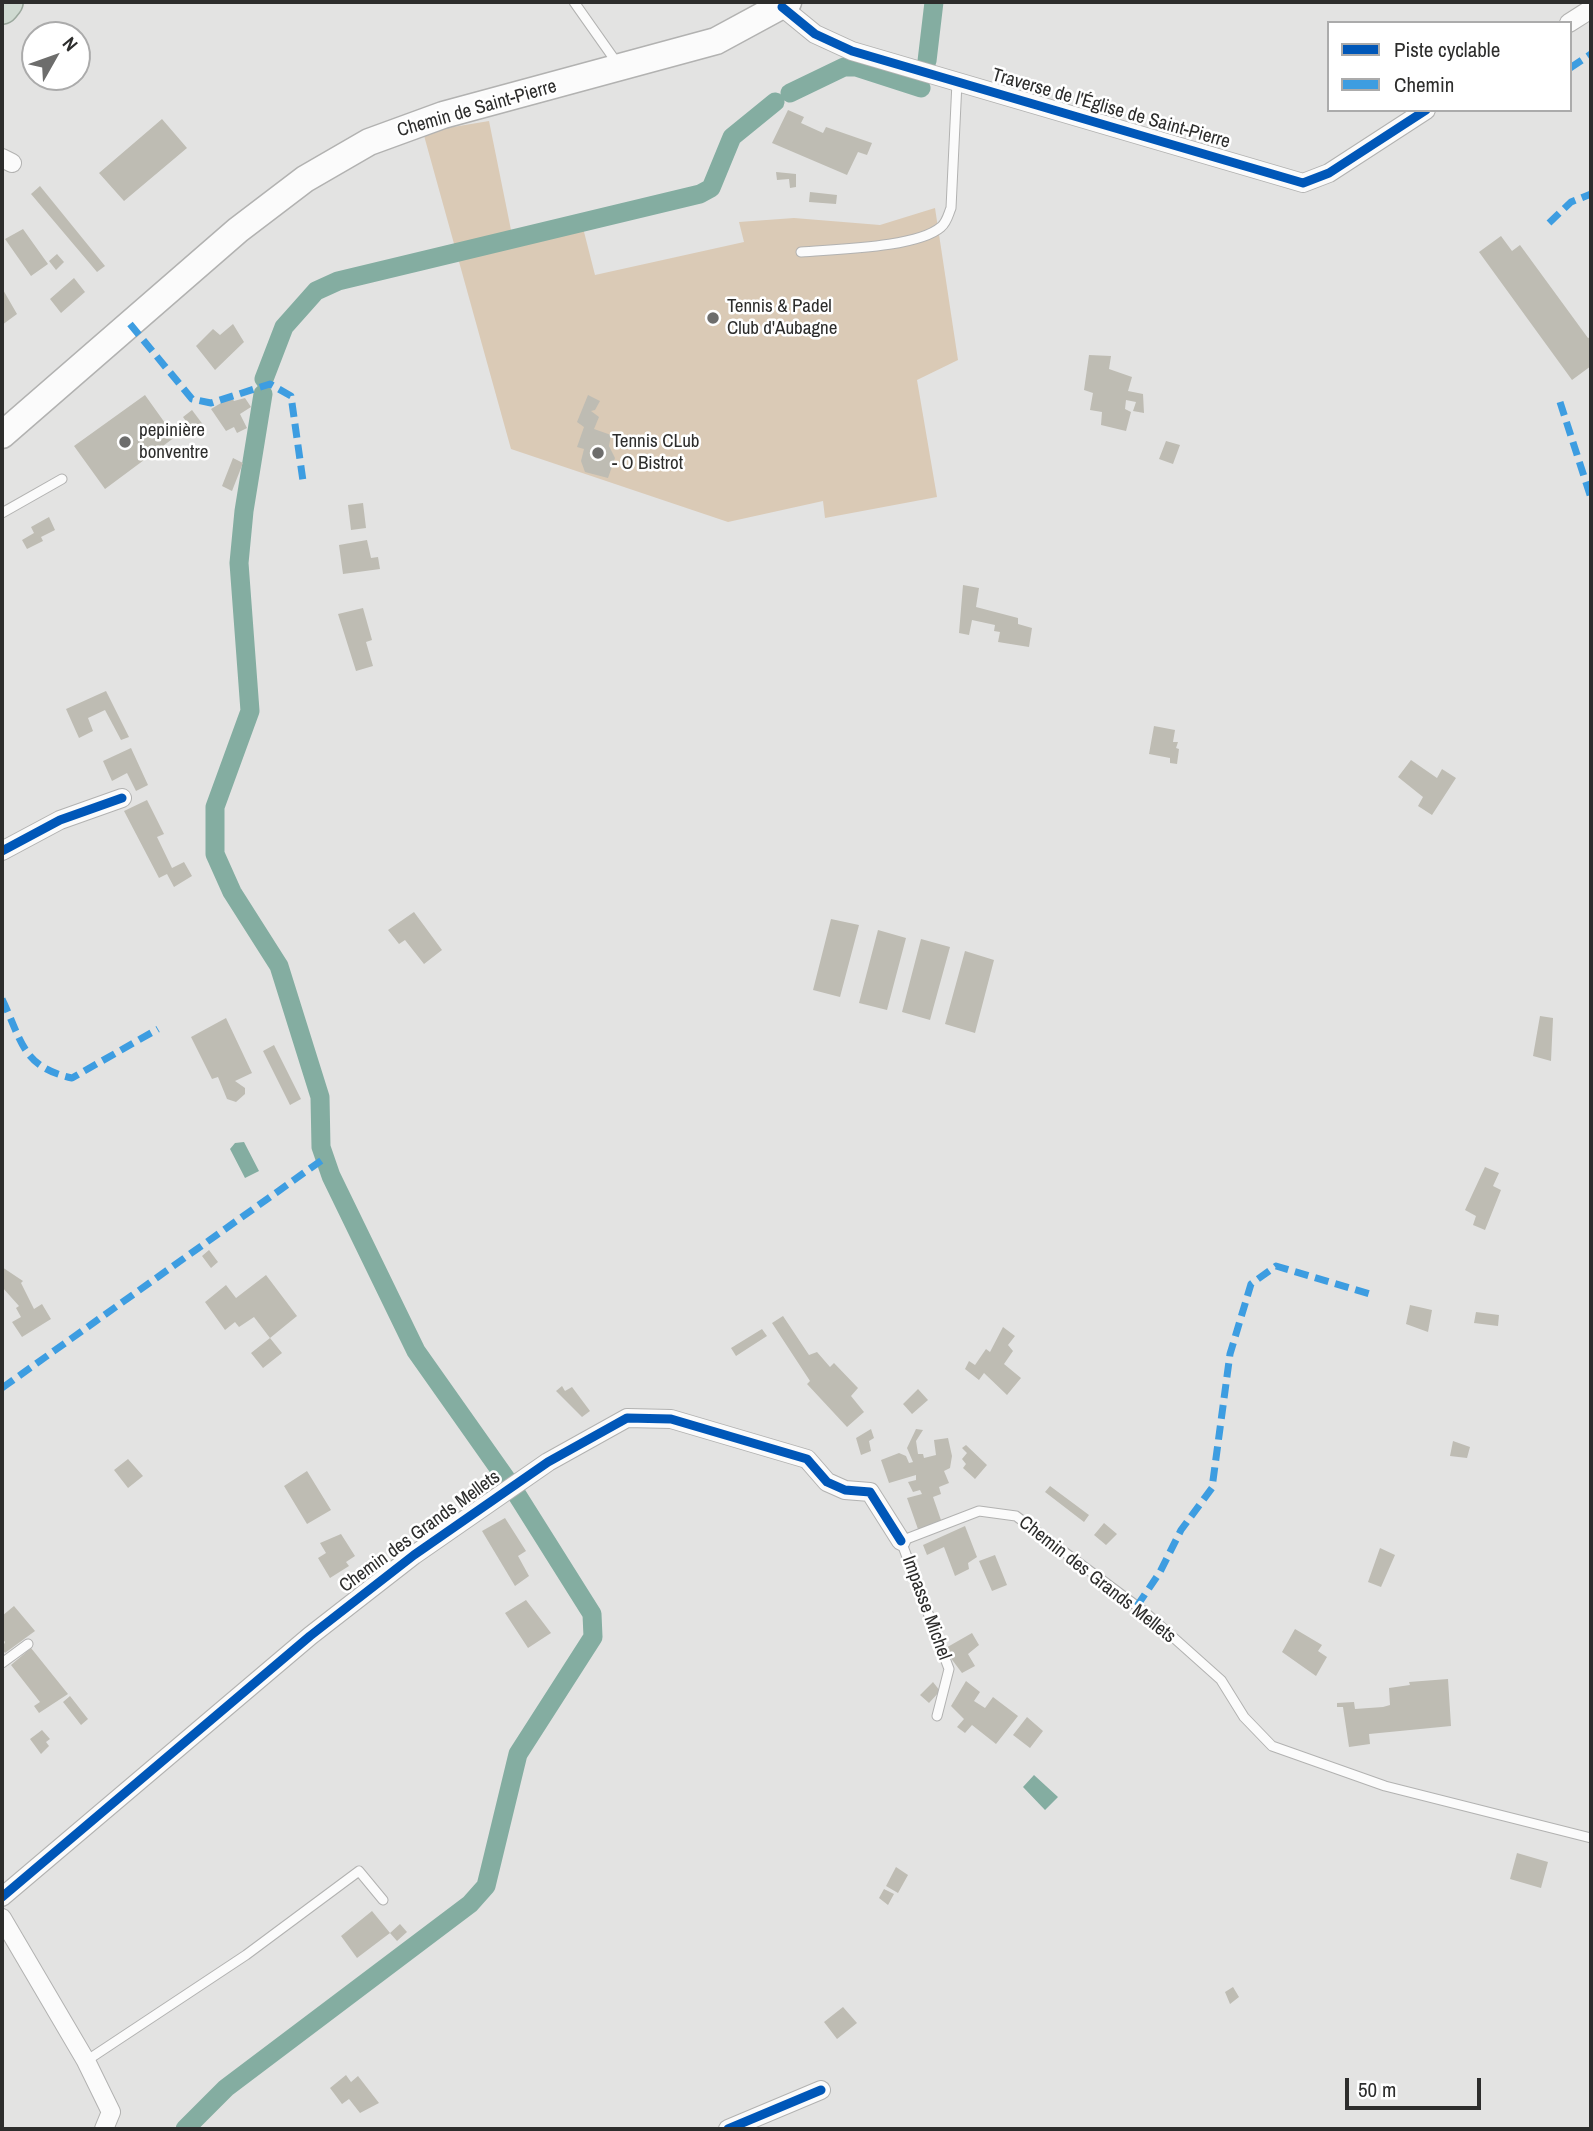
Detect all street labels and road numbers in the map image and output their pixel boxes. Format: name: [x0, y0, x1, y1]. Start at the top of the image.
street label: Traverse de l'Église de Saint-Pierre: [989, 64, 1233, 154]
street label: Chemin de Saint-Pierre: [395, 75, 559, 143]
street label: Chemin des Grands Mellets: [335, 1466, 505, 1598]
street label: Chemin des Grands Mellets: [1014, 1512, 1180, 1648]
street label: Impasse Michel: [897, 1553, 955, 1663]

